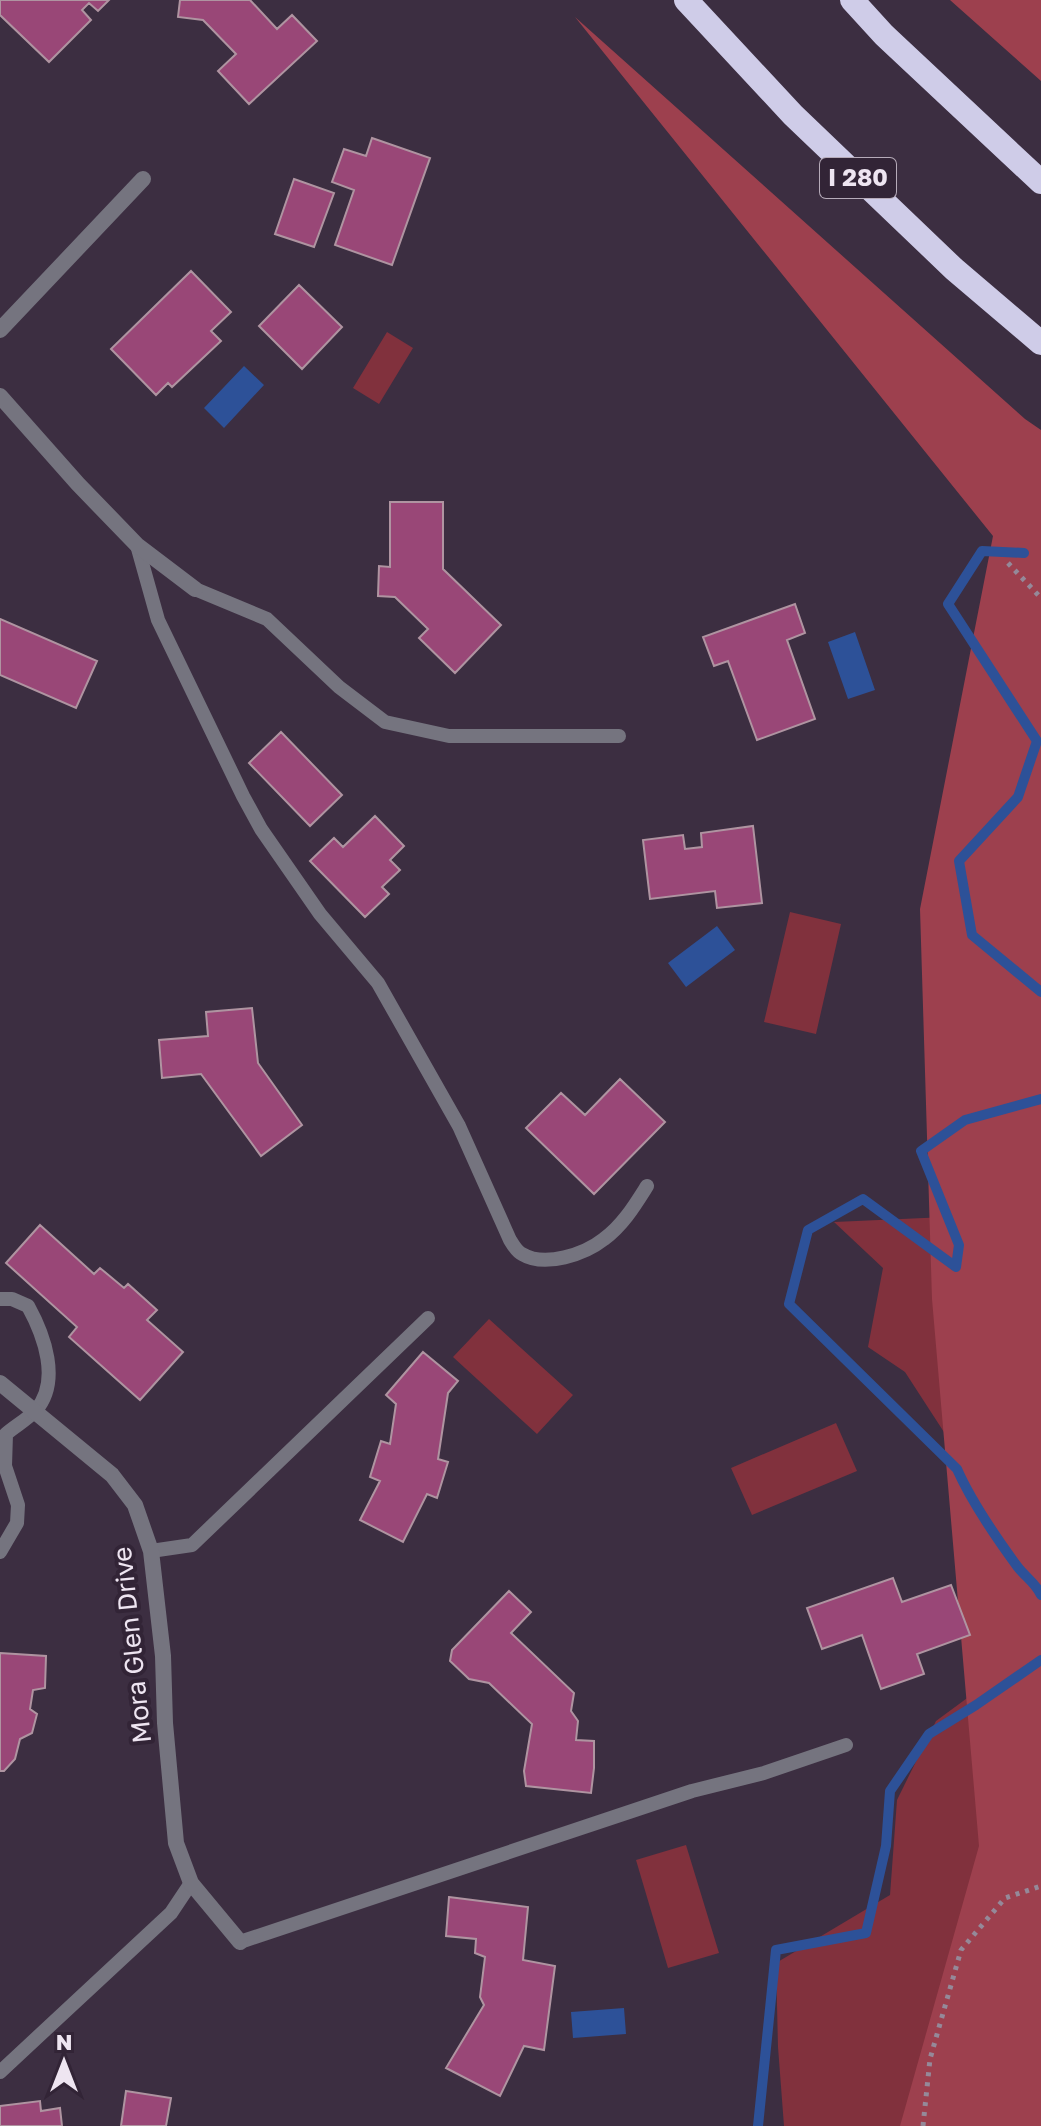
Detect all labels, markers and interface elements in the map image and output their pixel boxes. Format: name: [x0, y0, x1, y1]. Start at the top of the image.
road number: I 280: [820, 158, 896, 198]
street label: Mora Glen Drive: [106, 1545, 157, 1745]
north arrow: [24, 2022, 104, 2102]
text: N: [56, 2028, 72, 2055]

